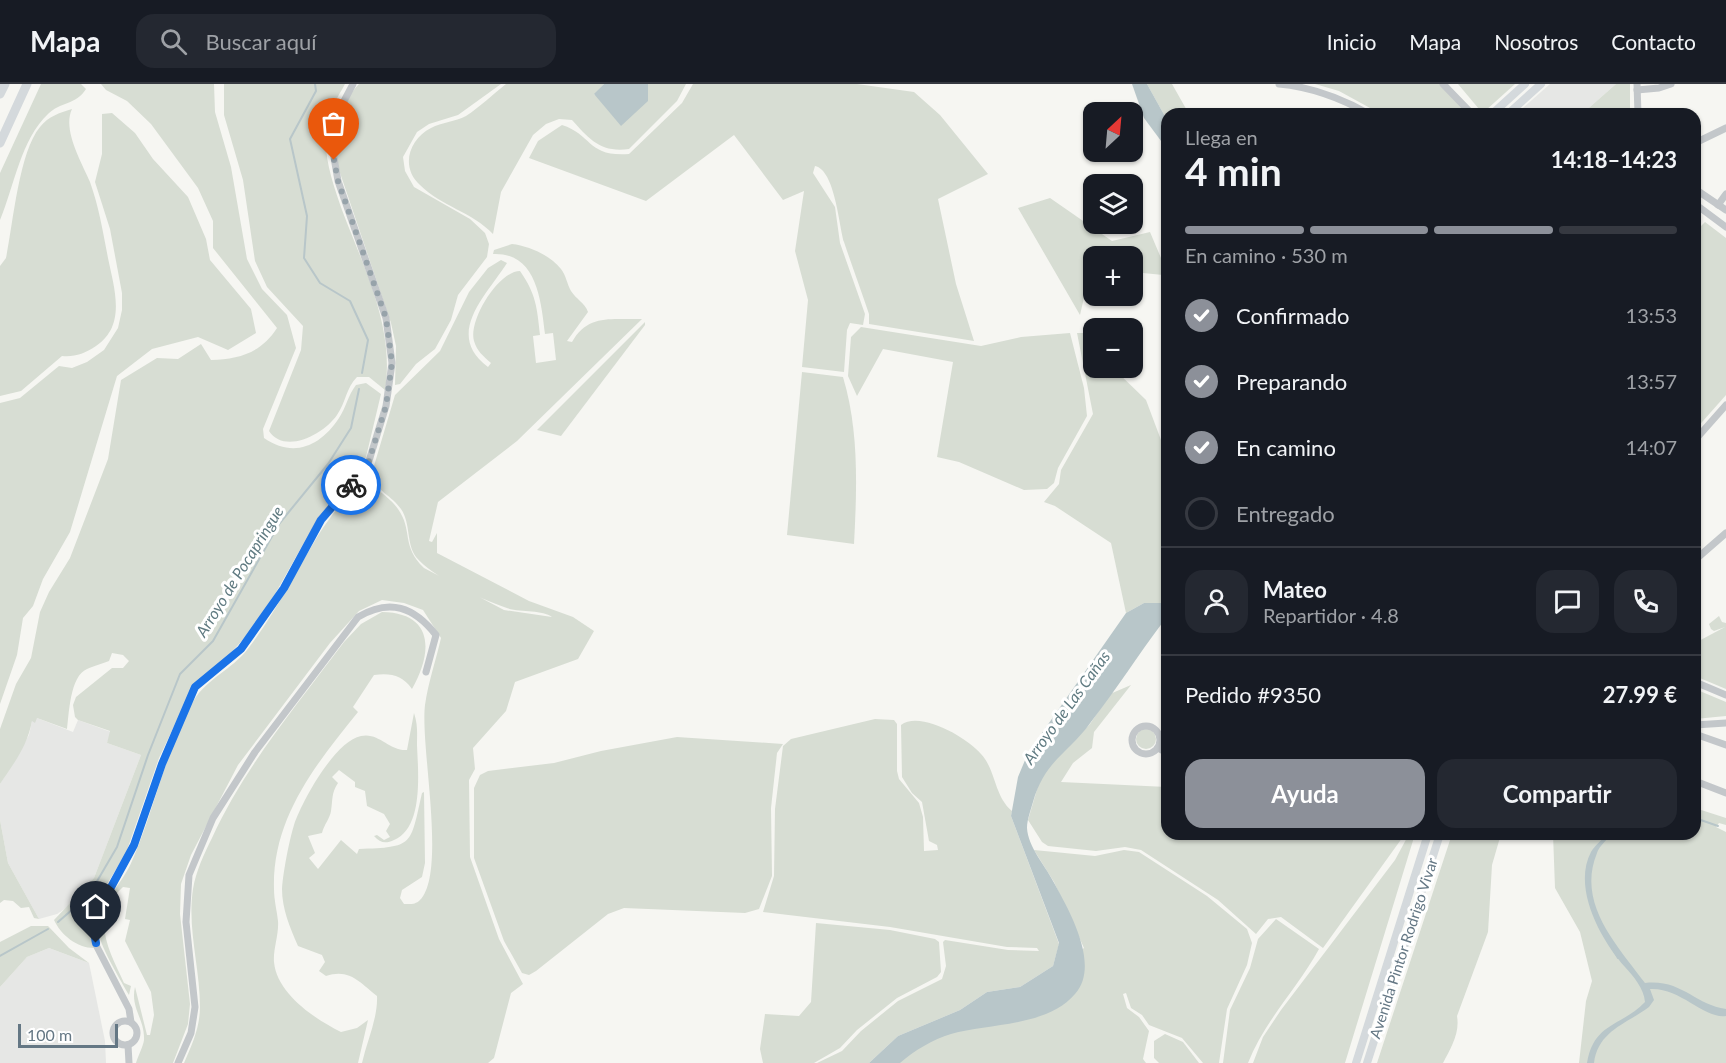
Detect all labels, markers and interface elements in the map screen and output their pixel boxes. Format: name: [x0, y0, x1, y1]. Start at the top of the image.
search box: [136, 14, 556, 68]
text: Mapa: [30, 24, 100, 58]
icon: search: [157, 25, 190, 58]
text: Buscar aquí: [205, 28, 317, 55]
text: Inicio: [1327, 29, 1376, 54]
text: Mapa: [1409, 29, 1461, 54]
text: Nosotros: [1494, 29, 1578, 54]
text: Contacto: [1611, 29, 1696, 54]
pin: [308, 98, 359, 160]
north arrow: [1083, 102, 1143, 162]
map controls: [1083, 102, 1143, 378]
icon: bag: [317, 107, 350, 140]
text: Llega en: [1185, 125, 1258, 149]
text: 14:18–14:23: [1551, 146, 1677, 173]
text: 4 min: [1185, 148, 1282, 194]
button: layers: [1083, 174, 1143, 234]
text: En camino · 530 m: [1185, 243, 1348, 267]
button: +: [1083, 246, 1143, 306]
icon: check: [1185, 299, 1218, 332]
text: Confirmado: [1236, 302, 1349, 329]
text: 13:53: [1626, 303, 1677, 327]
button: −: [1083, 318, 1143, 378]
icon: check: [1185, 365, 1218, 398]
text: Preparando: [1236, 368, 1347, 395]
text: 13:57: [1626, 369, 1677, 393]
icon: check: [1185, 431, 1218, 464]
text: En camino: [1236, 434, 1336, 461]
text: 14:07: [1626, 435, 1677, 459]
courier: [321, 455, 381, 515]
icon: bike: [335, 469, 368, 502]
text: Entregado: [1236, 500, 1335, 527]
water label: Arroyo de Pocapringue: [191, 502, 287, 641]
button: person: [1185, 570, 1248, 633]
button: chat: [1536, 570, 1599, 633]
button: phone: [1614, 570, 1677, 633]
text: Mateo: [1263, 576, 1327, 603]
text: Repartidor · 4.8: [1263, 603, 1399, 627]
water label: Arroyo de Las Cañas: [1018, 646, 1114, 768]
text: Pedido #9350: [1185, 681, 1321, 708]
text: 27.99 €: [1603, 681, 1677, 708]
button: Ayuda: [1185, 759, 1425, 828]
button: Compartir: [1437, 759, 1677, 828]
street label: Avenida Pintor Rodrigo Vivar: [1365, 855, 1441, 1041]
pin: [70, 881, 121, 943]
icon: home: [79, 890, 112, 923]
scale bar: [18, 1021, 118, 1048]
text: 100 m: [27, 1025, 72, 1044]

